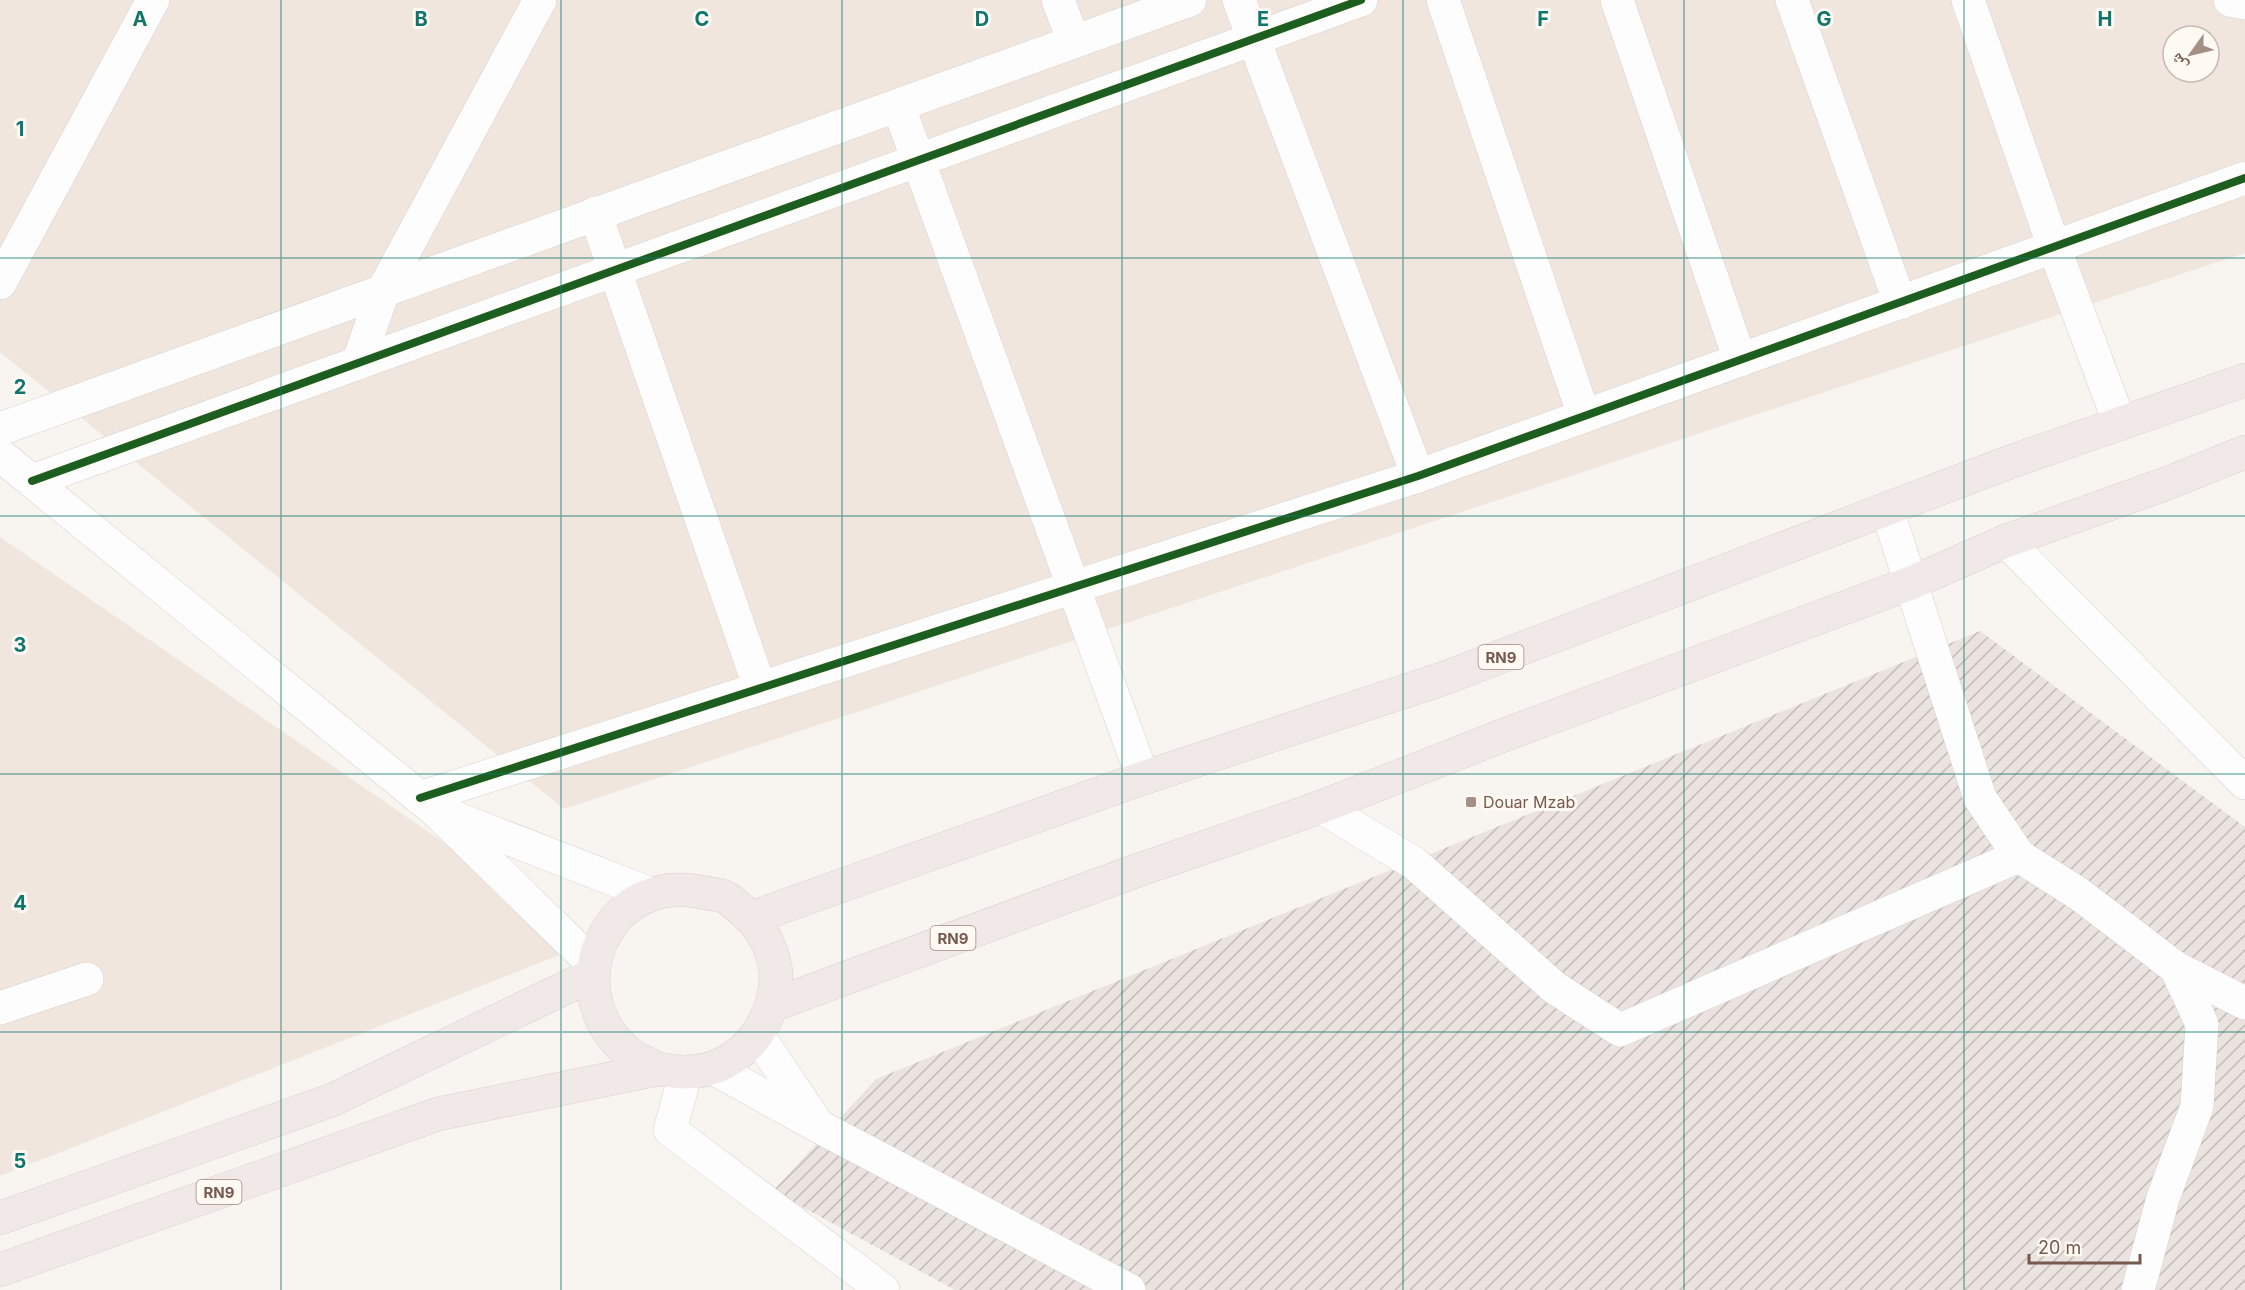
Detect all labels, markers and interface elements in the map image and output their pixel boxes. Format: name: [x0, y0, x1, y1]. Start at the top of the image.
text: A: [133, 7, 148, 31]
text: B: [414, 7, 428, 31]
text: C: [695, 7, 709, 31]
text: D: [975, 7, 989, 31]
text: E: [1257, 7, 1269, 31]
text: F: [1537, 7, 1549, 31]
text: G: [1816, 7, 1832, 31]
text: H: [2098, 7, 2112, 31]
north arrow: [2161, 24, 2221, 84]
text: ش: [2166, 50, 2192, 75]
text: 1: [16, 117, 24, 141]
text: 2: [14, 375, 26, 399]
text: 3: [14, 633, 26, 657]
road number: RN9: [1478, 645, 1524, 669]
place label: Douar Mzab: [1483, 792, 1575, 812]
marker: Douar Mzab: [1464, 795, 1478, 809]
text: 4: [13, 891, 27, 915]
road number: RN9: [930, 926, 976, 950]
text: 5: [14, 1149, 26, 1173]
road number: RN9: [196, 1180, 242, 1204]
scale bar: [2029, 1227, 2140, 1265]
text: 20 m: [2038, 1237, 2081, 1258]

